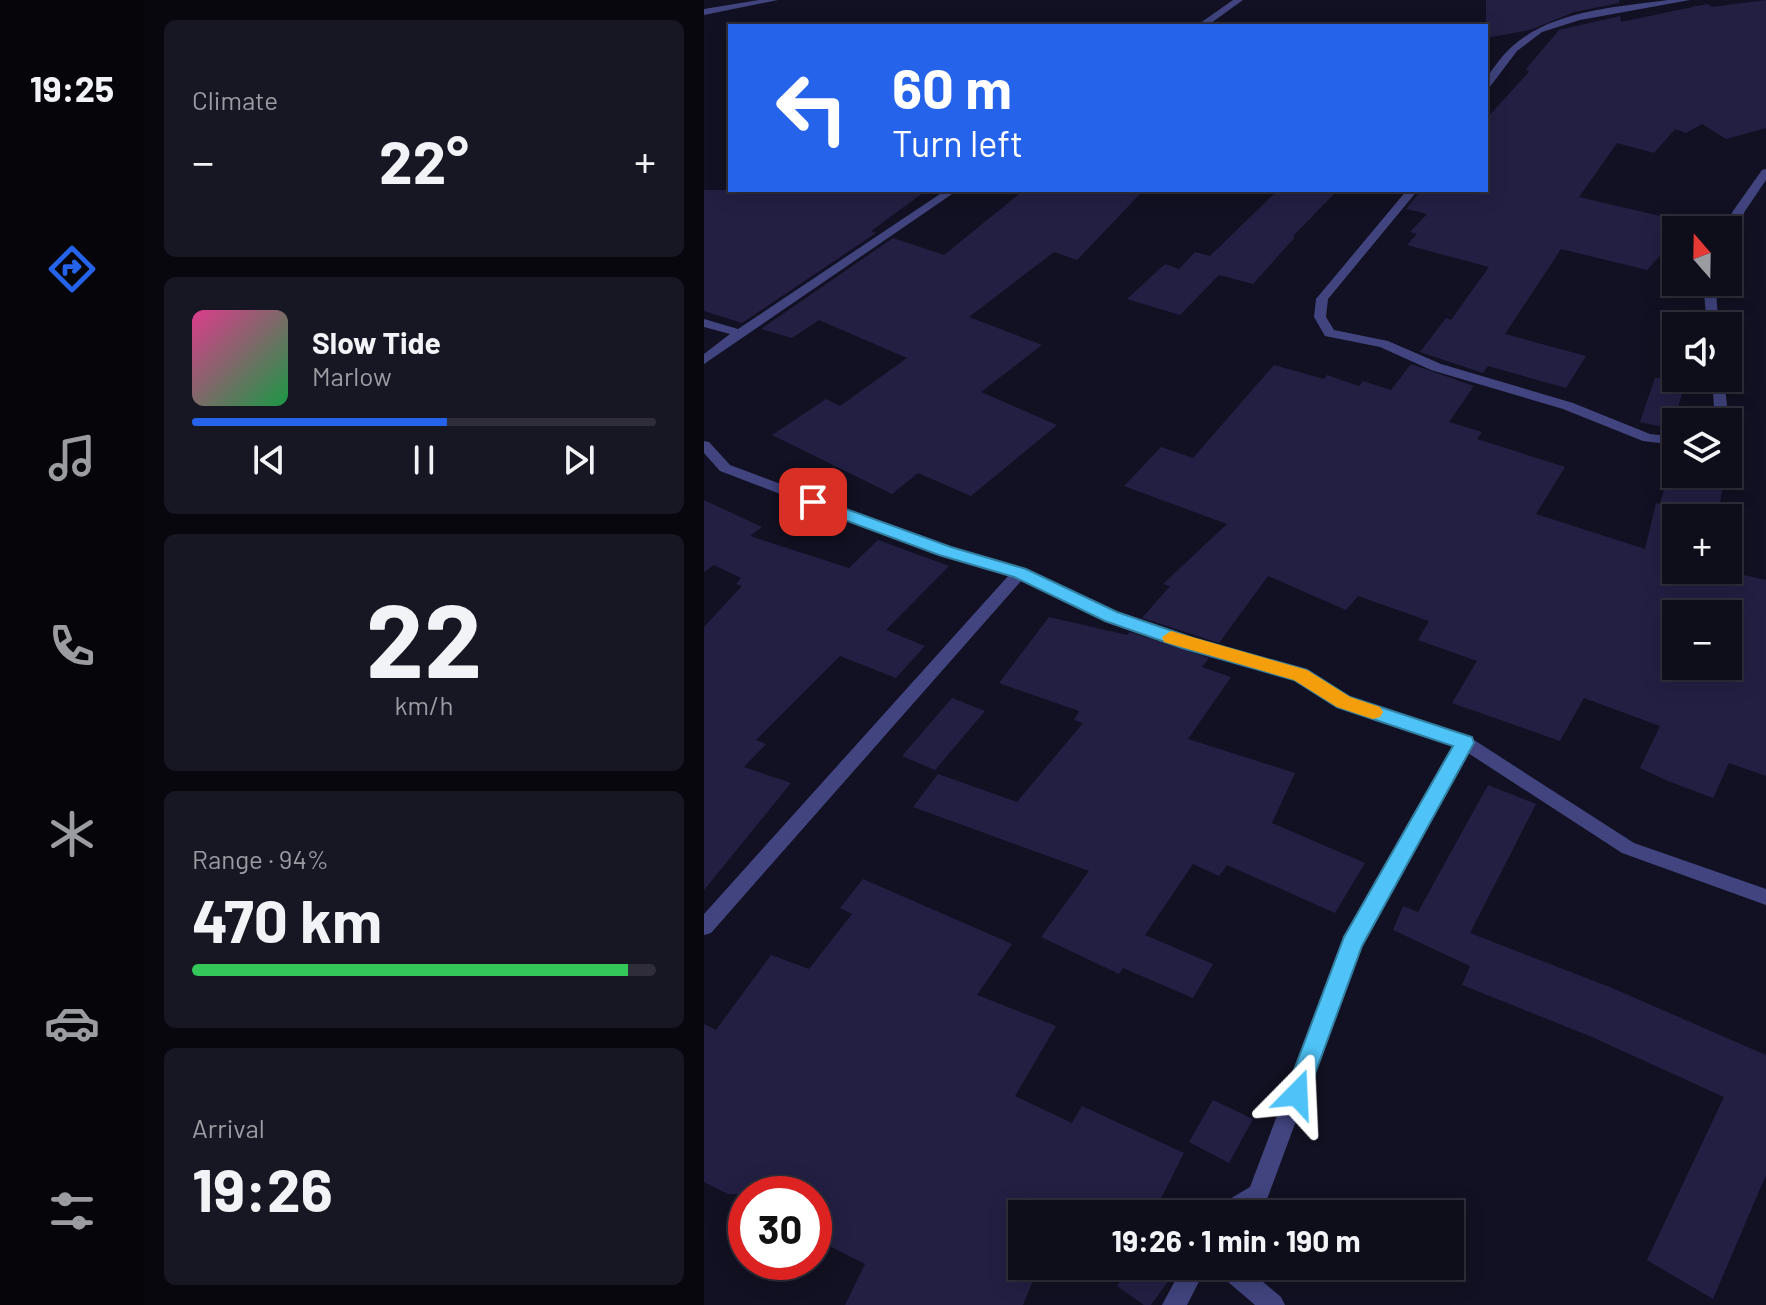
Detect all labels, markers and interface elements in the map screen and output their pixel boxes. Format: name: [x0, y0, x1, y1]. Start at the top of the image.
text: 60 m: [892, 53, 1012, 120]
icon: left: [760, 56, 864, 160]
text: 19:25: [30, 66, 114, 109]
text: Climate: [192, 84, 278, 115]
text: Turn left: [892, 121, 1023, 164]
text: 22°: [379, 124, 469, 196]
text: −: [192, 134, 214, 187]
text: +: [634, 134, 656, 187]
north arrow: [1662, 216, 1742, 296]
map controls: [1662, 216, 1742, 680]
icon: directions: [44, 241, 100, 297]
button: sound: [1662, 312, 1742, 392]
text: Slow Tide: [312, 324, 441, 360]
text: Marlow: [312, 360, 392, 391]
button: layers: [1662, 408, 1742, 488]
icon: music: [44, 430, 100, 486]
icon: previous: [247, 438, 291, 482]
icon: pause: [402, 438, 446, 482]
icon: next: [557, 438, 601, 482]
pin: [779, 468, 847, 536]
icon: arrive: [791, 480, 835, 524]
button: +: [1662, 504, 1742, 584]
text: 22: [366, 574, 482, 699]
button: −: [1662, 600, 1742, 680]
icon: phone: [44, 618, 100, 674]
text: km/h: [395, 689, 453, 720]
icon: climate: [44, 806, 100, 862]
text: Range · 94%: [192, 843, 329, 874]
text: 470 km: [192, 883, 382, 955]
icon: car: [44, 995, 100, 1051]
position arrow: [1255, 1052, 1339, 1136]
text: Arrival: [192, 1112, 265, 1143]
text: 19:26: [192, 1152, 333, 1224]
speed limit sign: 30: [728, 1176, 832, 1280]
icon: filters: [44, 1183, 100, 1239]
text: 19:26 · 1 min · 190 m: [1112, 1222, 1360, 1258]

